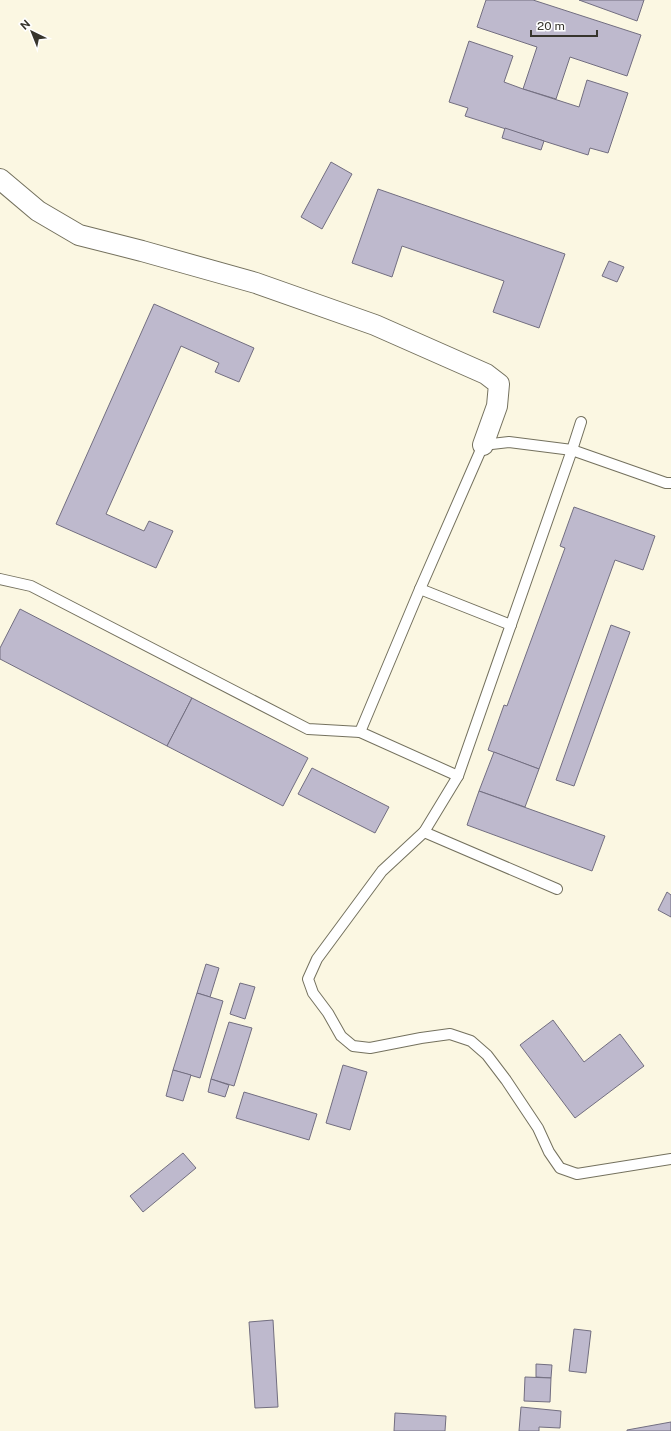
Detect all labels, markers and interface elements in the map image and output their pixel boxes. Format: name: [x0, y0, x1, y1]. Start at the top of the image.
north arrow: [12, 12, 52, 52]
scale bar: [531, 12, 597, 38]
text: N: [18, 17, 32, 32]
text: 20 m: [537, 19, 565, 33]

